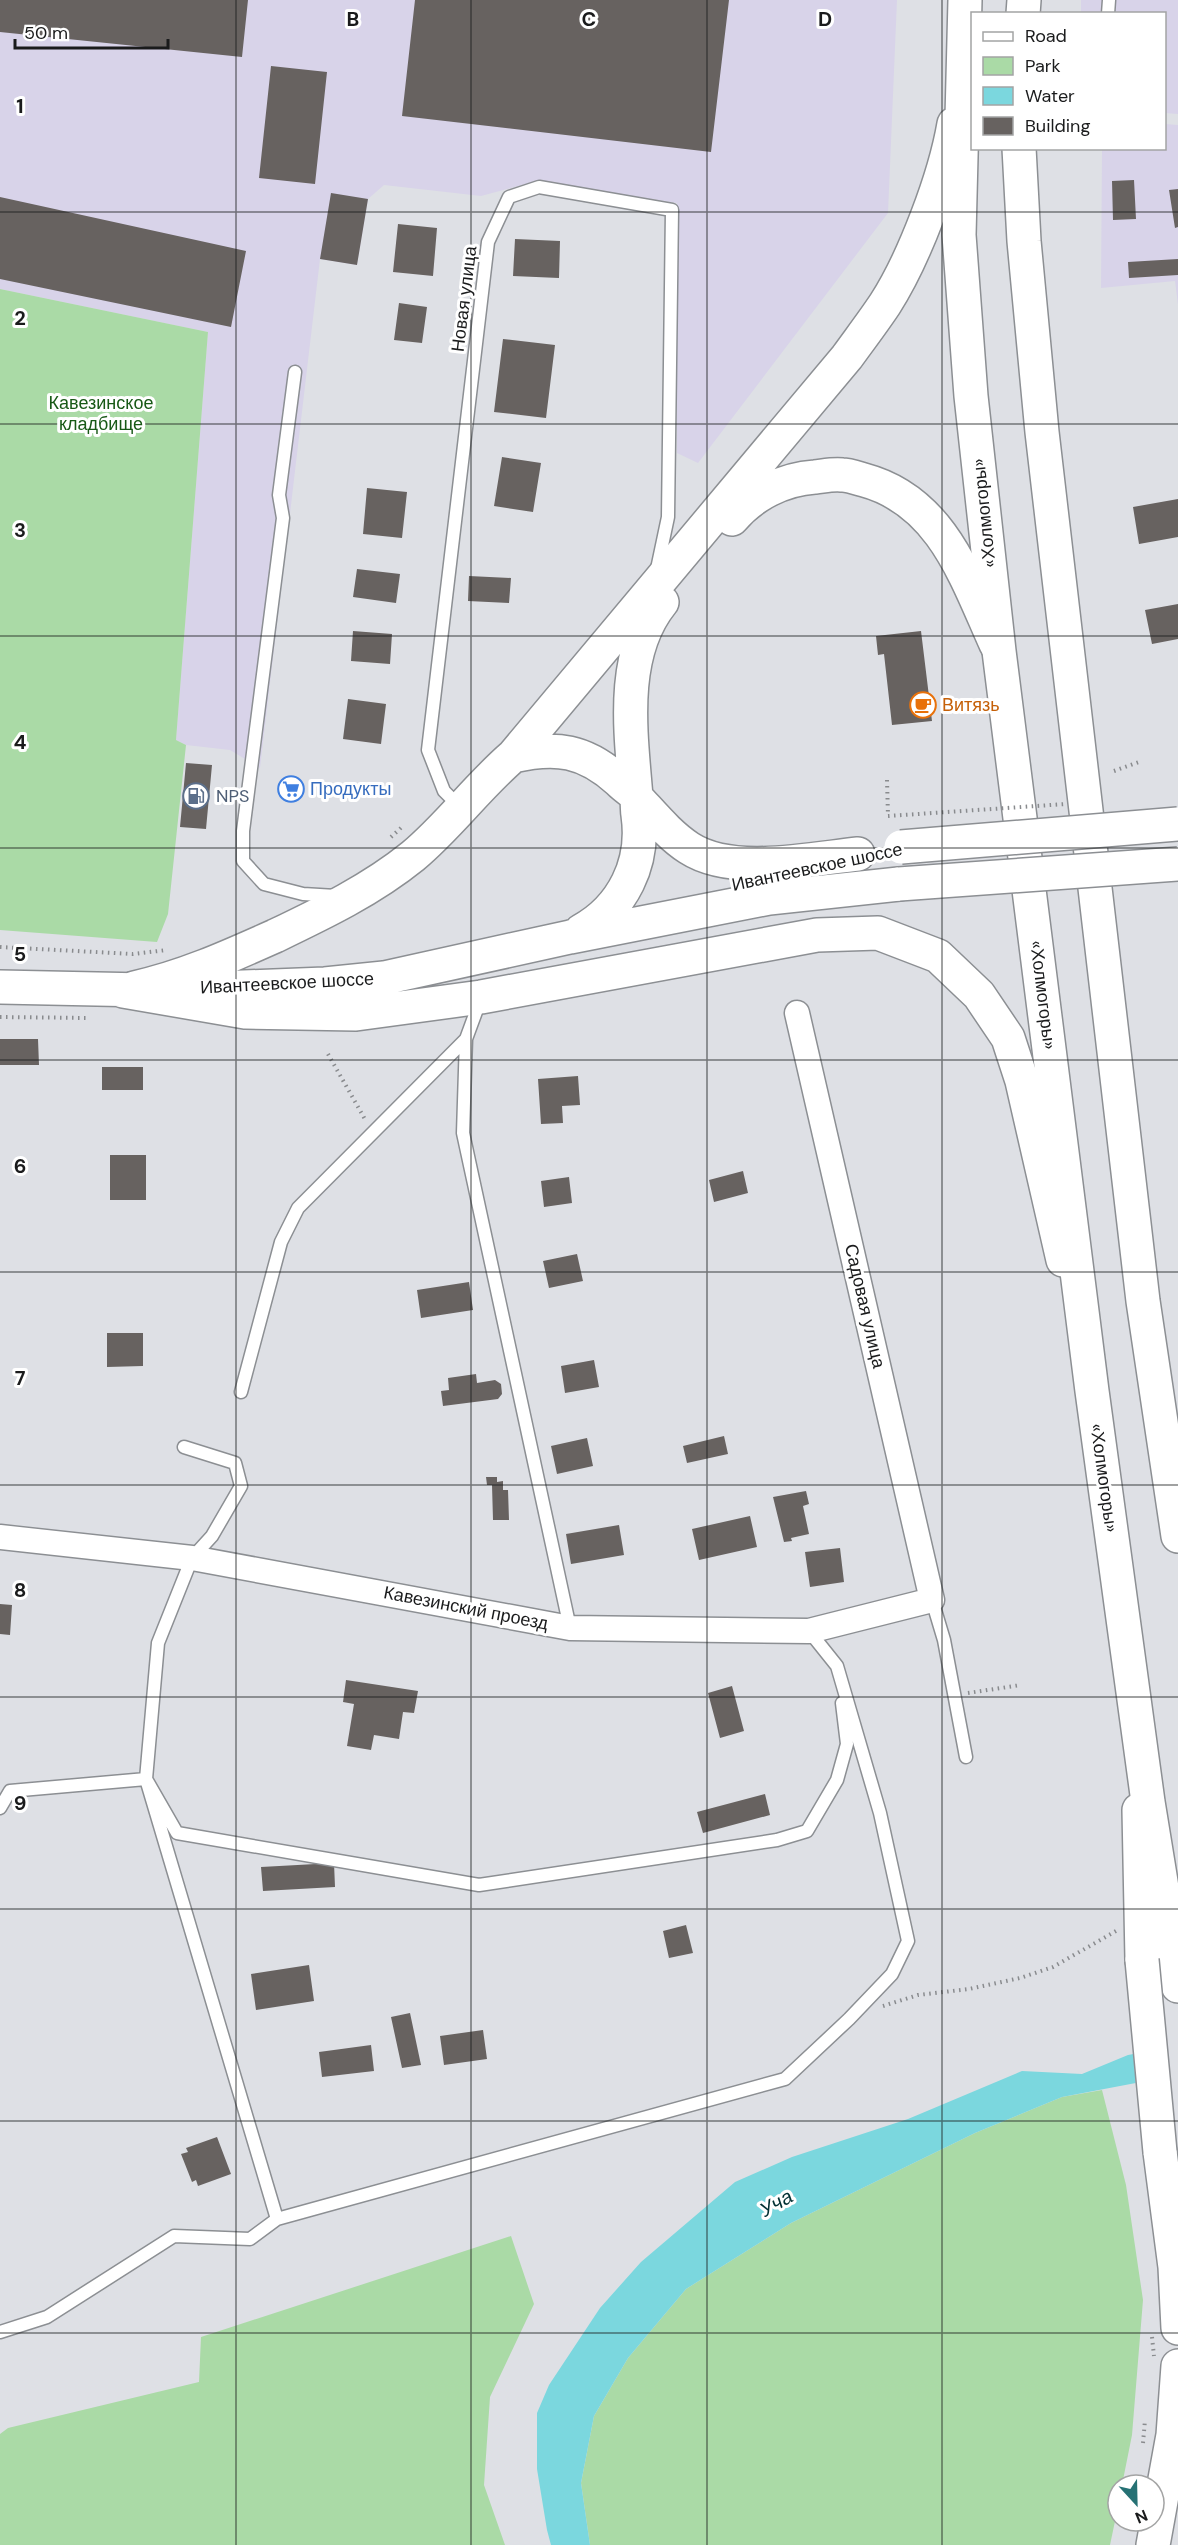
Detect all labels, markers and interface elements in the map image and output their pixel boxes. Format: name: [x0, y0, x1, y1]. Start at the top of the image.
text: B: [347, 6, 359, 32]
text: C: [582, 6, 596, 32]
text: D: [818, 6, 832, 32]
scale bar: [15, 12, 168, 50]
legend: [971, 12, 1166, 150]
text: 50 m: [24, 21, 68, 45]
text: Road: [1025, 24, 1067, 48]
text: Park: [1025, 54, 1061, 78]
text: Water: [1025, 84, 1075, 108]
text: 1: [16, 93, 24, 119]
text: Building: [1025, 114, 1090, 138]
street label: Новая улица: [446, 244, 483, 353]
text: 2: [14, 305, 26, 331]
park label: Кавезинское кладбище: [49, 391, 153, 436]
street label: «Холмогоры»: [966, 457, 1002, 569]
text: 3: [14, 517, 26, 543]
cafe icon: Витязь: [908, 690, 938, 720]
place label: Витязь: [942, 693, 1000, 717]
text: 4: [14, 729, 27, 755]
supermarket icon: Продукты: [276, 774, 306, 804]
place label: Продукты: [310, 777, 391, 801]
fuel station icon: NPS: [181, 781, 211, 811]
place label: NPS: [216, 784, 249, 808]
street label: Ивантеевское шоссе: [729, 837, 905, 897]
street label: «Холмогоры»: [1024, 939, 1062, 1051]
text: 5: [14, 941, 26, 967]
street label: Ивантеевское шоссе: [199, 966, 375, 1000]
text: 6: [14, 1153, 26, 1179]
street label: Садовая улица: [839, 1241, 891, 1372]
text: 7: [15, 1365, 26, 1391]
street label: «Холмогоры»: [1084, 1422, 1124, 1534]
text: 8: [14, 1577, 26, 1603]
street label: Кавезинский проезд: [382, 1580, 551, 1636]
text: 9: [14, 1790, 26, 1816]
water label: Уча: [754, 2183, 797, 2223]
north arrow: [1106, 2473, 1166, 2533]
text: N: [1132, 2505, 1151, 2528]

